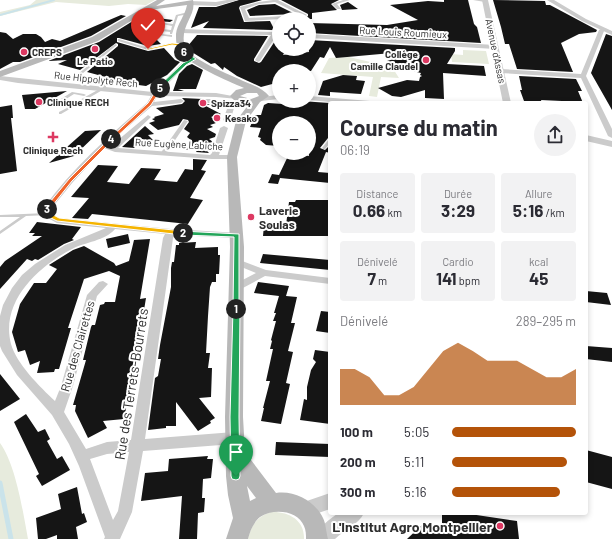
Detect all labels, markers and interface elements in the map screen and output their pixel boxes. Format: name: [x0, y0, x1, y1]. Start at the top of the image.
pin: [131, 8, 165, 49]
map controls: [272, 12, 316, 160]
button: locate: [272, 12, 316, 56]
icon: check: [137, 14, 159, 36]
street label: Avenue d'Assas: [483, 18, 509, 84]
street label: Rue Louis Roumieux: [359, 24, 447, 40]
pin: 6: [174, 42, 194, 62]
marker: Le Patio: [90, 44, 100, 54]
text: 6: [181, 45, 187, 58]
place label: CREPS: [32, 46, 62, 58]
marker: CREPS: [19, 47, 29, 57]
place label: Collège Camille Claudel: [351, 48, 419, 72]
place label: Le Patio: [77, 55, 114, 67]
marker: Collège Camille Claudel: [421, 55, 431, 65]
button: +: [272, 64, 316, 108]
street label: Rue Hippolyte Rech: [54, 69, 138, 89]
pin: 5: [150, 78, 170, 98]
text: 5: [157, 81, 163, 94]
place label: Clinique RECH: [47, 96, 109, 108]
marker: Clinique RECH: [34, 97, 44, 107]
place label: Spizza34: [211, 97, 251, 109]
marker: Spizza34: [198, 98, 208, 108]
place label: Kesako: [225, 112, 257, 124]
marker: Kesako: [212, 113, 222, 123]
text: Course du matin: [340, 114, 498, 140]
button: share: [534, 114, 576, 156]
button: −: [272, 116, 316, 160]
pin: 4: [101, 129, 121, 149]
marker: Clinique Rech: [47, 131, 59, 143]
text: 4: [108, 132, 114, 145]
street label: Rue Eugène Labiche: [135, 136, 223, 152]
text: 06:19: [340, 142, 370, 158]
place label: Clinique Rech: [23, 144, 83, 156]
text: Distance: [356, 187, 398, 200]
text: Durée: [444, 187, 472, 200]
text: Allure: [525, 187, 552, 200]
pin: 3: [37, 199, 57, 219]
text: 0.66: [353, 200, 385, 220]
text: 3:29: [441, 200, 475, 220]
text: 5:16: [513, 200, 543, 220]
text: 3: [44, 202, 50, 215]
place label: Laverie Soulas: [259, 203, 299, 231]
text: km: [385, 206, 402, 219]
text: /km: [543, 206, 565, 219]
marker: Laverie Soulas: [246, 212, 256, 222]
pin: 2: [173, 223, 193, 243]
text: 2: [180, 226, 186, 239]
text: Dénivelé: [357, 255, 398, 268]
text: Cardio: [443, 255, 473, 268]
text: kcal: [529, 255, 548, 268]
text: 7: [367, 268, 376, 288]
text: 141: [436, 268, 457, 288]
text: 45: [529, 268, 548, 288]
text: m: [376, 274, 387, 287]
text: bpm: [457, 274, 480, 287]
street label: Rue des Clairettes: [57, 299, 97, 393]
pin: 1: [226, 299, 246, 319]
text: 1: [234, 302, 238, 315]
street label: Rue des Terrets-Bourrets: [111, 307, 151, 461]
text: Dénivelé: [340, 313, 388, 329]
text: 289–295 m: [516, 313, 576, 329]
text: 100 m: [340, 424, 373, 440]
text: 5:05: [404, 424, 429, 440]
pin: [219, 435, 253, 476]
icon: arrive: [225, 441, 247, 463]
text: 200 m: [340, 454, 376, 470]
text: 5:11: [404, 454, 424, 470]
text: 300 m: [340, 484, 375, 500]
text: 5:16: [404, 484, 426, 500]
place label: L'Institut Agro Montpellier: [332, 518, 493, 535]
marker: L'Institut Agro Montpellier: [495, 521, 505, 531]

